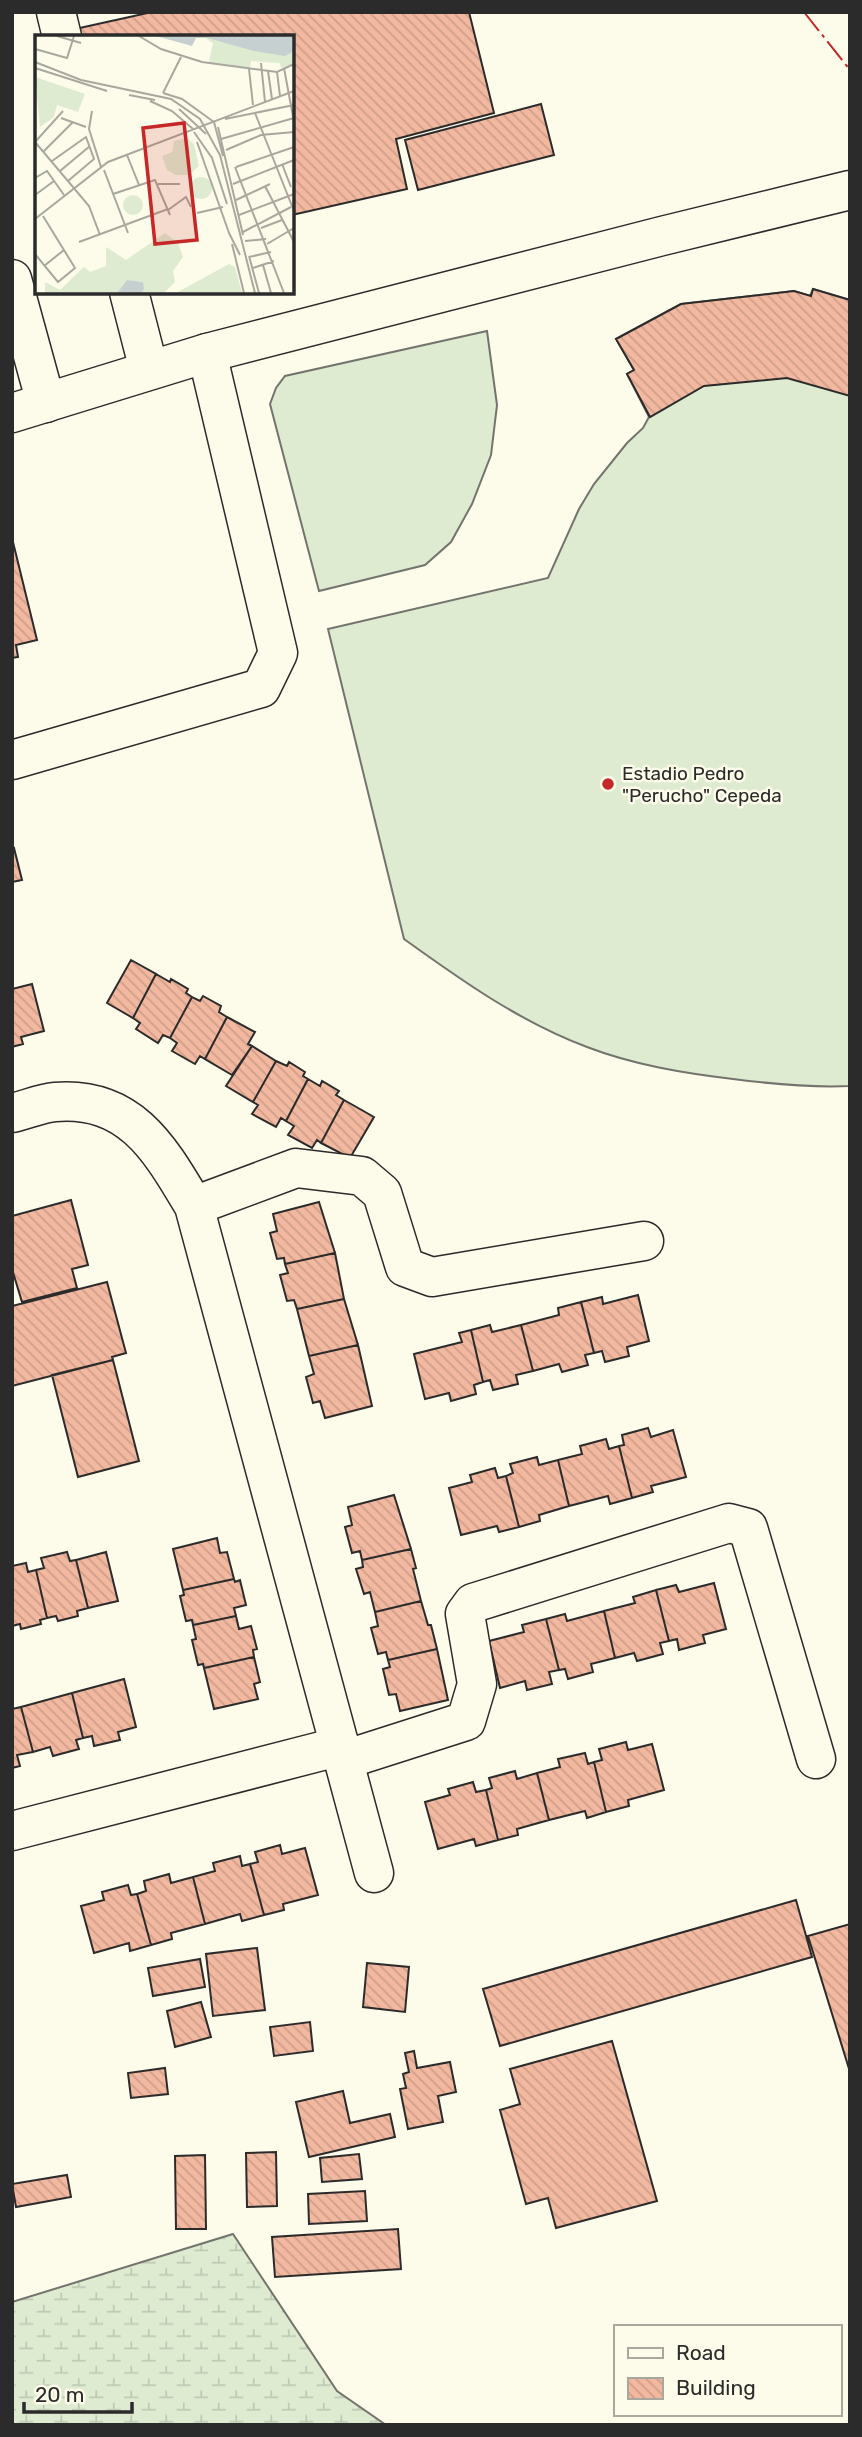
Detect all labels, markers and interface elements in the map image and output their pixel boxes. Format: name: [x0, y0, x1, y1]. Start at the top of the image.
inset map: [35, 35, 294, 294]
place label: Estadio Pedro "Perucho" Cepeda: [622, 762, 782, 807]
marker: Estadio Pedro "Perucho" Cepeda: [600, 776, 616, 792]
legend: [614, 2325, 841, 2416]
text: Road: [676, 2340, 726, 2365]
scale bar: [24, 2370, 133, 2414]
text: Building: [676, 2375, 756, 2400]
text: 20 m: [35, 2382, 84, 2407]

